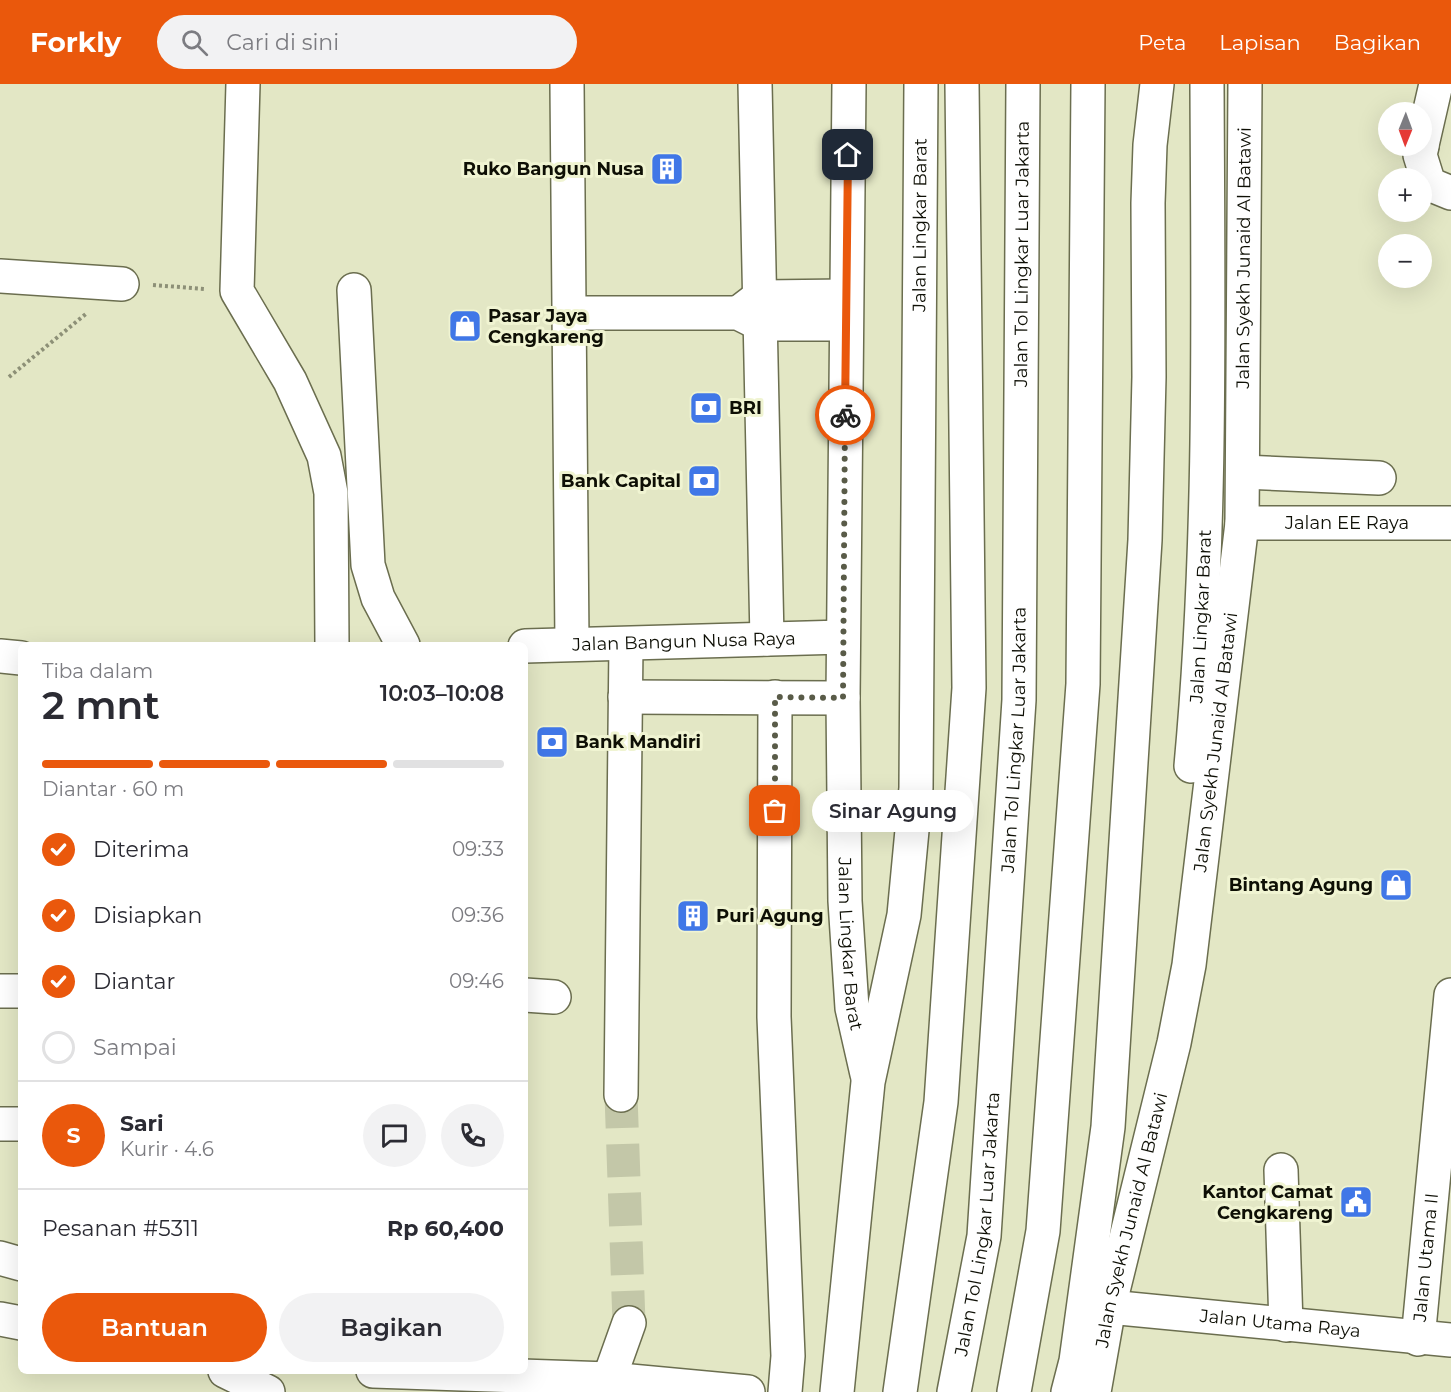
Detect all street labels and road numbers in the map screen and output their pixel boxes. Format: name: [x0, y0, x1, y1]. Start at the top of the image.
street label: Jalan Tol Lingkar Luar Jakarta: [1010, 121, 1034, 388]
street label: Jalan Syekh Junaid Al Batawi: [1232, 127, 1256, 390]
street label: Jalan Lingkar Barat: [908, 138, 932, 313]
street label: Jalan EE Raya: [1284, 512, 1409, 534]
street label: Jalan Lingkar Barat: [1185, 529, 1216, 705]
street label: Jalan Tol Lingkar Luar Jakarta: [997, 607, 1031, 875]
street label: Jalan Syekh Junaid Al Batawi: [1189, 611, 1242, 874]
street label: Jalan Bangun Nusa Raya: [571, 627, 796, 656]
street label: Jalan Lingkar Barat: [834, 856, 868, 1032]
street label: Jalan Syekh Junaid Al Batawi: [1091, 1090, 1172, 1350]
street label: Jalan Tol Lingkar Luar Jakarta: [950, 1091, 1004, 1359]
street label: Jalan Utama II: [1409, 1192, 1443, 1324]
street label: Jalan Utama Raya: [1198, 1305, 1362, 1342]

